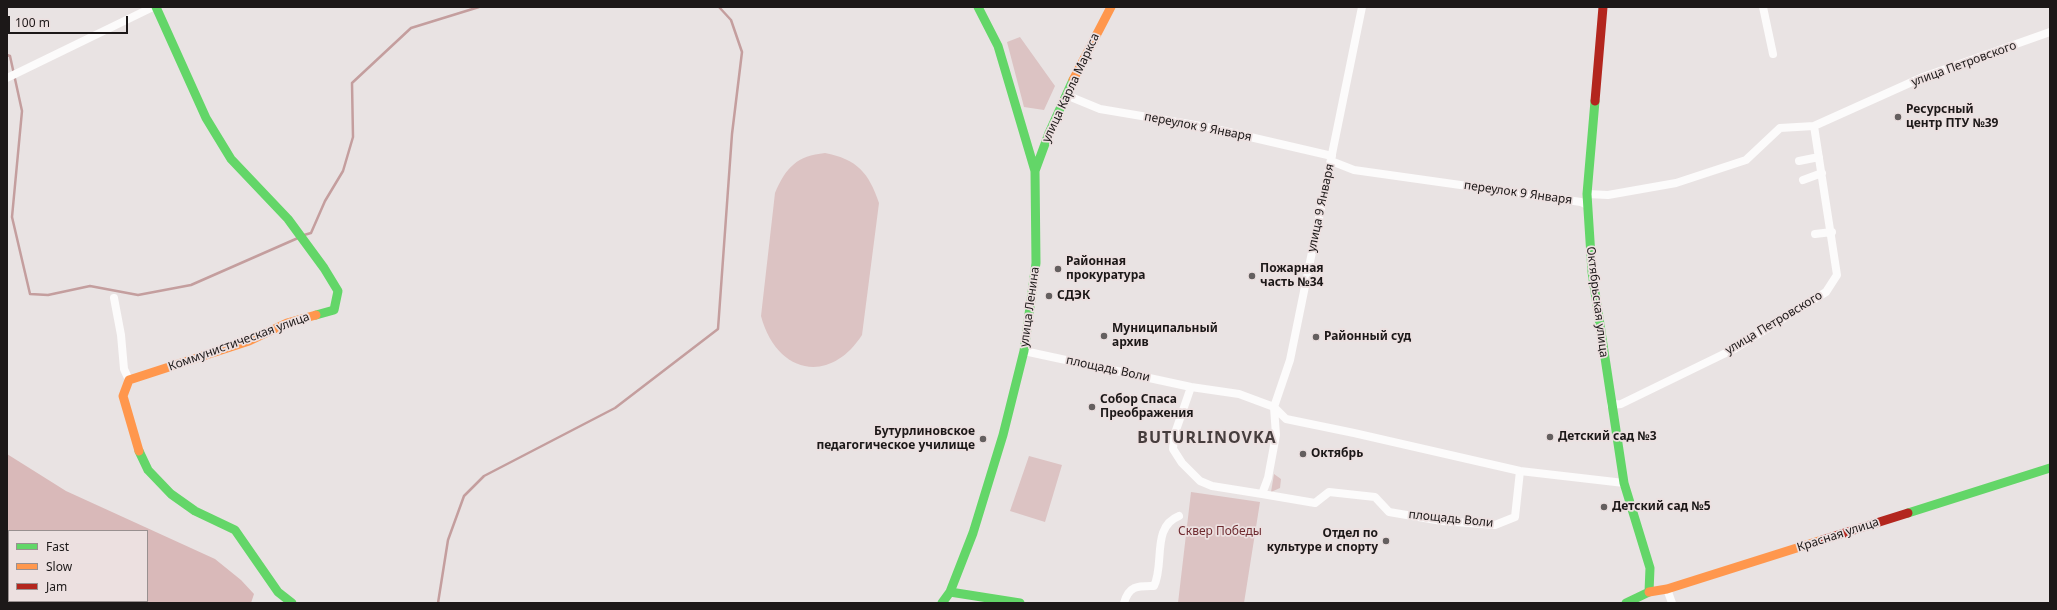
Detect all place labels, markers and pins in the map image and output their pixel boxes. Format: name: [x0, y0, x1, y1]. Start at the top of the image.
place label: Ресурсный центр ПТУ №39: [1906, 103, 1998, 131]
marker: Ресурсный центр ПТУ №39: [1893, 112, 1903, 122]
place label: Районная прокуратура: [1066, 255, 1145, 283]
place label: Пожарная часть №34: [1260, 262, 1324, 290]
marker: Районная прокуратура: [1053, 264, 1063, 274]
marker: Пожарная часть №34: [1247, 271, 1257, 281]
place label: СДЭК: [1057, 289, 1090, 303]
marker: СДЭК: [1044, 291, 1054, 301]
place label: Муниципальный архив: [1112, 322, 1218, 350]
place label: Районный суд: [1324, 330, 1411, 344]
marker: Муниципальный архив: [1099, 331, 1109, 341]
marker: Районный суд: [1311, 332, 1321, 342]
place label: Собор Спаса Преображения: [1100, 393, 1194, 421]
marker: Собор Спаса Преображения: [1087, 402, 1097, 412]
place label: Бутурлиновское педагогическое училище: [816, 425, 975, 453]
place label: Детский сад №3: [1558, 430, 1657, 444]
marker: Детский сад №3: [1545, 432, 1555, 442]
marker: Бутурлиновское педагогическое училище: [978, 434, 988, 444]
place label: Октябрь: [1311, 447, 1363, 461]
marker: Октябрь: [1298, 449, 1308, 459]
place label: Детский сад №5: [1612, 500, 1711, 514]
marker: Детский сад №5: [1599, 502, 1609, 512]
place label: Отдел по культуре и спорту: [1267, 527, 1378, 555]
marker: Отдел по культуре и спорту: [1381, 536, 1391, 546]

